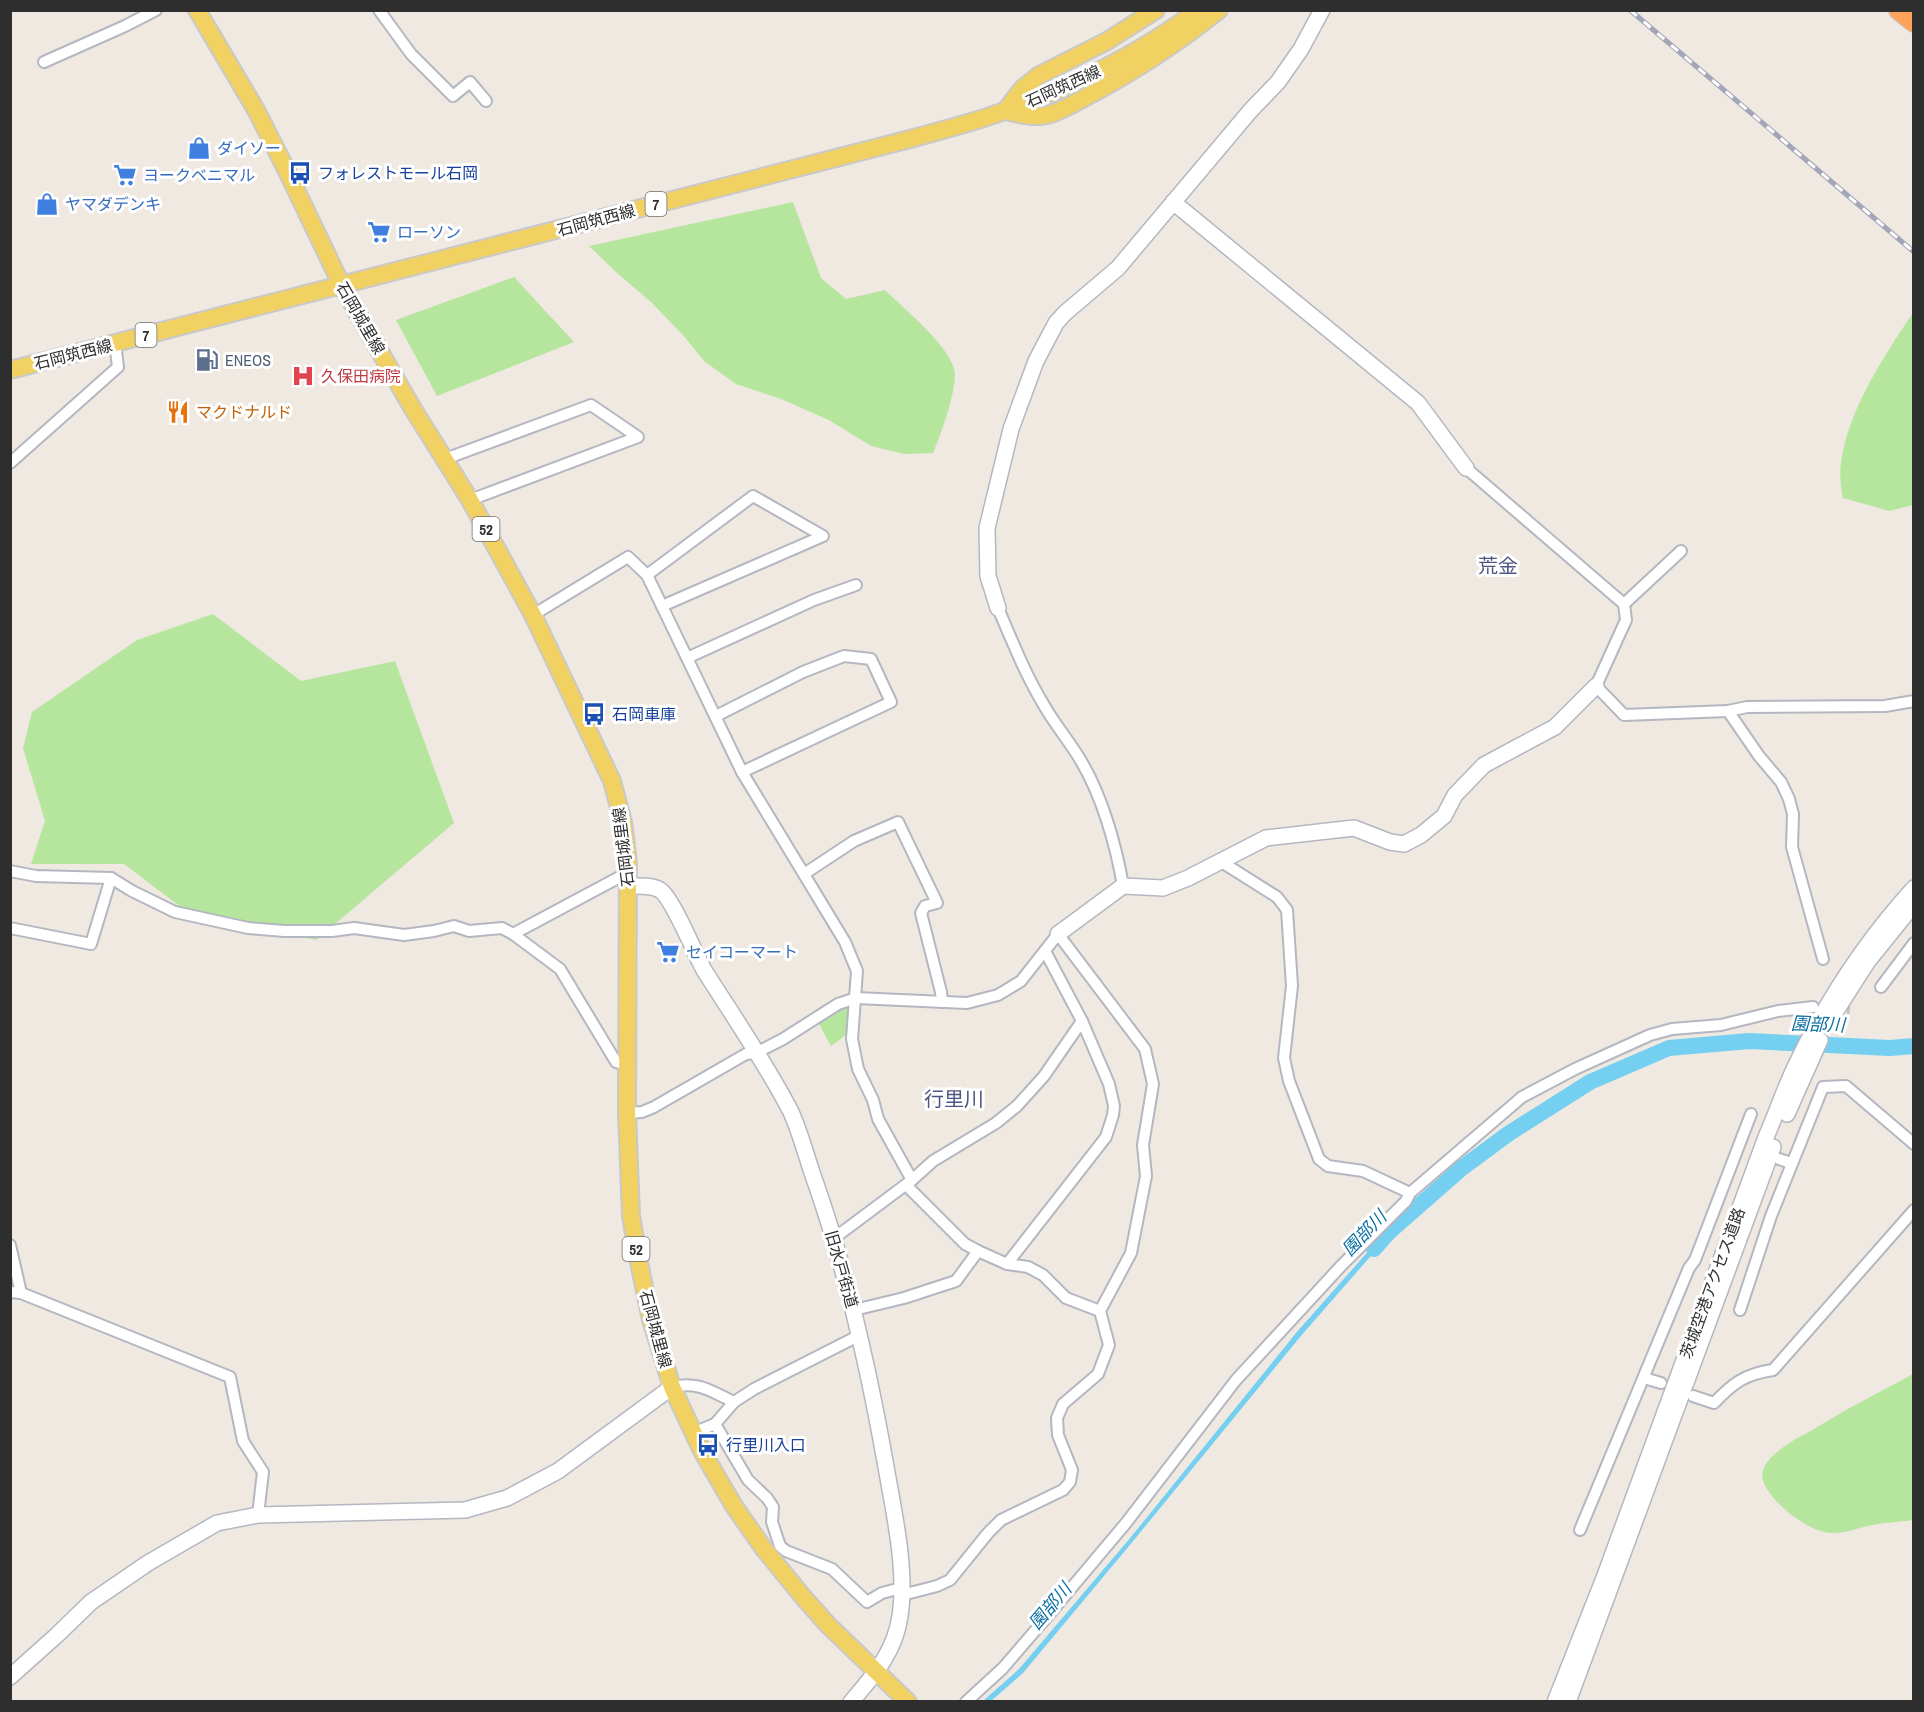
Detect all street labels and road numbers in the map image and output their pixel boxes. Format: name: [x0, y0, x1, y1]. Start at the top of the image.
street label: 石岡筑西線: [1022, 60, 1104, 112]
road number: 7: [646, 192, 666, 216]
street label: 石岡筑西線: [555, 199, 637, 241]
street label: 石岡城里線: [331, 278, 391, 358]
road number: 7: [136, 323, 156, 347]
street label: 石岡筑西線: [32, 334, 114, 374]
road number: 52: [472, 517, 500, 541]
street label: 石岡城里線: [607, 806, 639, 888]
street label: 茨城空港アクセス道路: [1674, 1204, 1750, 1362]
street label: 旧水戸街道: [820, 1228, 864, 1310]
road number: 52: [622, 1237, 650, 1261]
street label: 石岡城里線: [635, 1288, 677, 1370]

